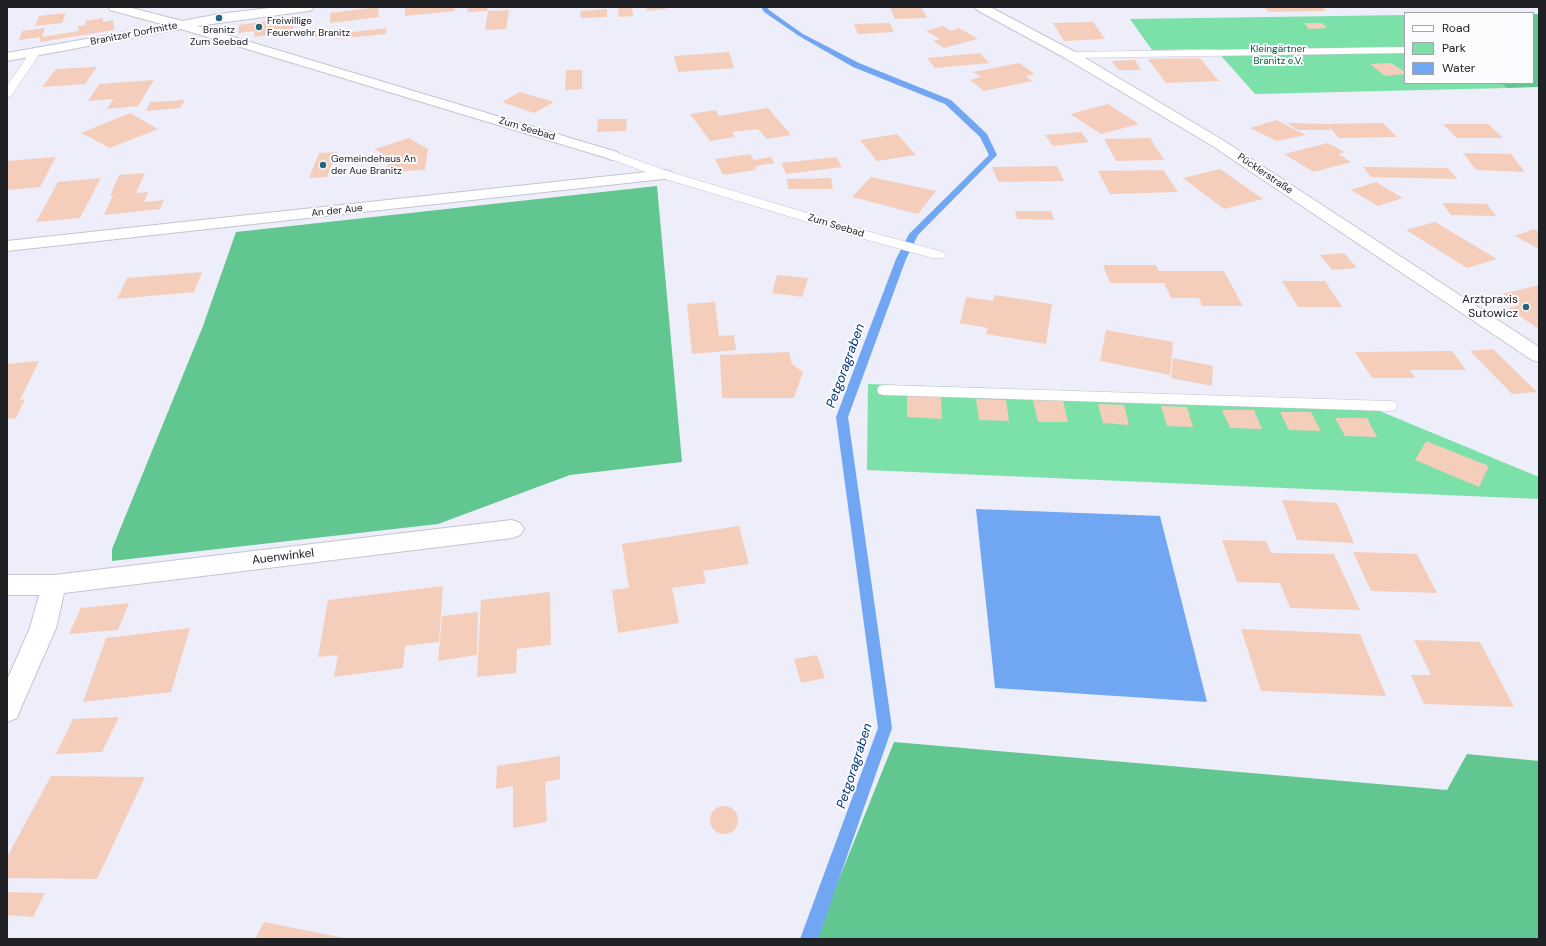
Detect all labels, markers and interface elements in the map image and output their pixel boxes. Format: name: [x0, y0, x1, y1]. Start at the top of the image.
legend: [1404, 12, 1534, 84]
marker: Branitz Zum Seebad: [214, 13, 224, 23]
place label: Freiwillige Feuerwehr Branitz: [267, 15, 350, 38]
street label: Branitzer Dorfmitte: [89, 20, 179, 48]
text: Road: [1442, 20, 1470, 36]
marker: Freiwillige Feuerwehr Branitz: [254, 22, 264, 32]
place label: Branitz Zum Seebad: [190, 24, 248, 48]
text: Park: [1442, 40, 1466, 56]
park label: Kleingärtner Branitz e.V.: [1250, 43, 1306, 66]
text: Water: [1442, 60, 1475, 76]
street label: Zum Seebad: [498, 115, 556, 143]
street label: Pücklerstraße: [1235, 151, 1295, 197]
place label: Gemeindehaus An der Aue Branitz: [331, 153, 416, 176]
marker: Gemeindehaus An der Aue Branitz: [318, 160, 328, 170]
street label: An der Aue: [311, 202, 363, 220]
street label: Zum Seebad: [807, 212, 865, 240]
place label: Arztpraxis Sutowicz: [1462, 293, 1518, 321]
marker: Arztpraxis Sutowicz: [1521, 302, 1531, 312]
water label: Petgoragraben: [824, 322, 868, 410]
street label: Auenwinkel: [251, 546, 315, 568]
water label: Petgoragraben: [834, 721, 876, 811]

